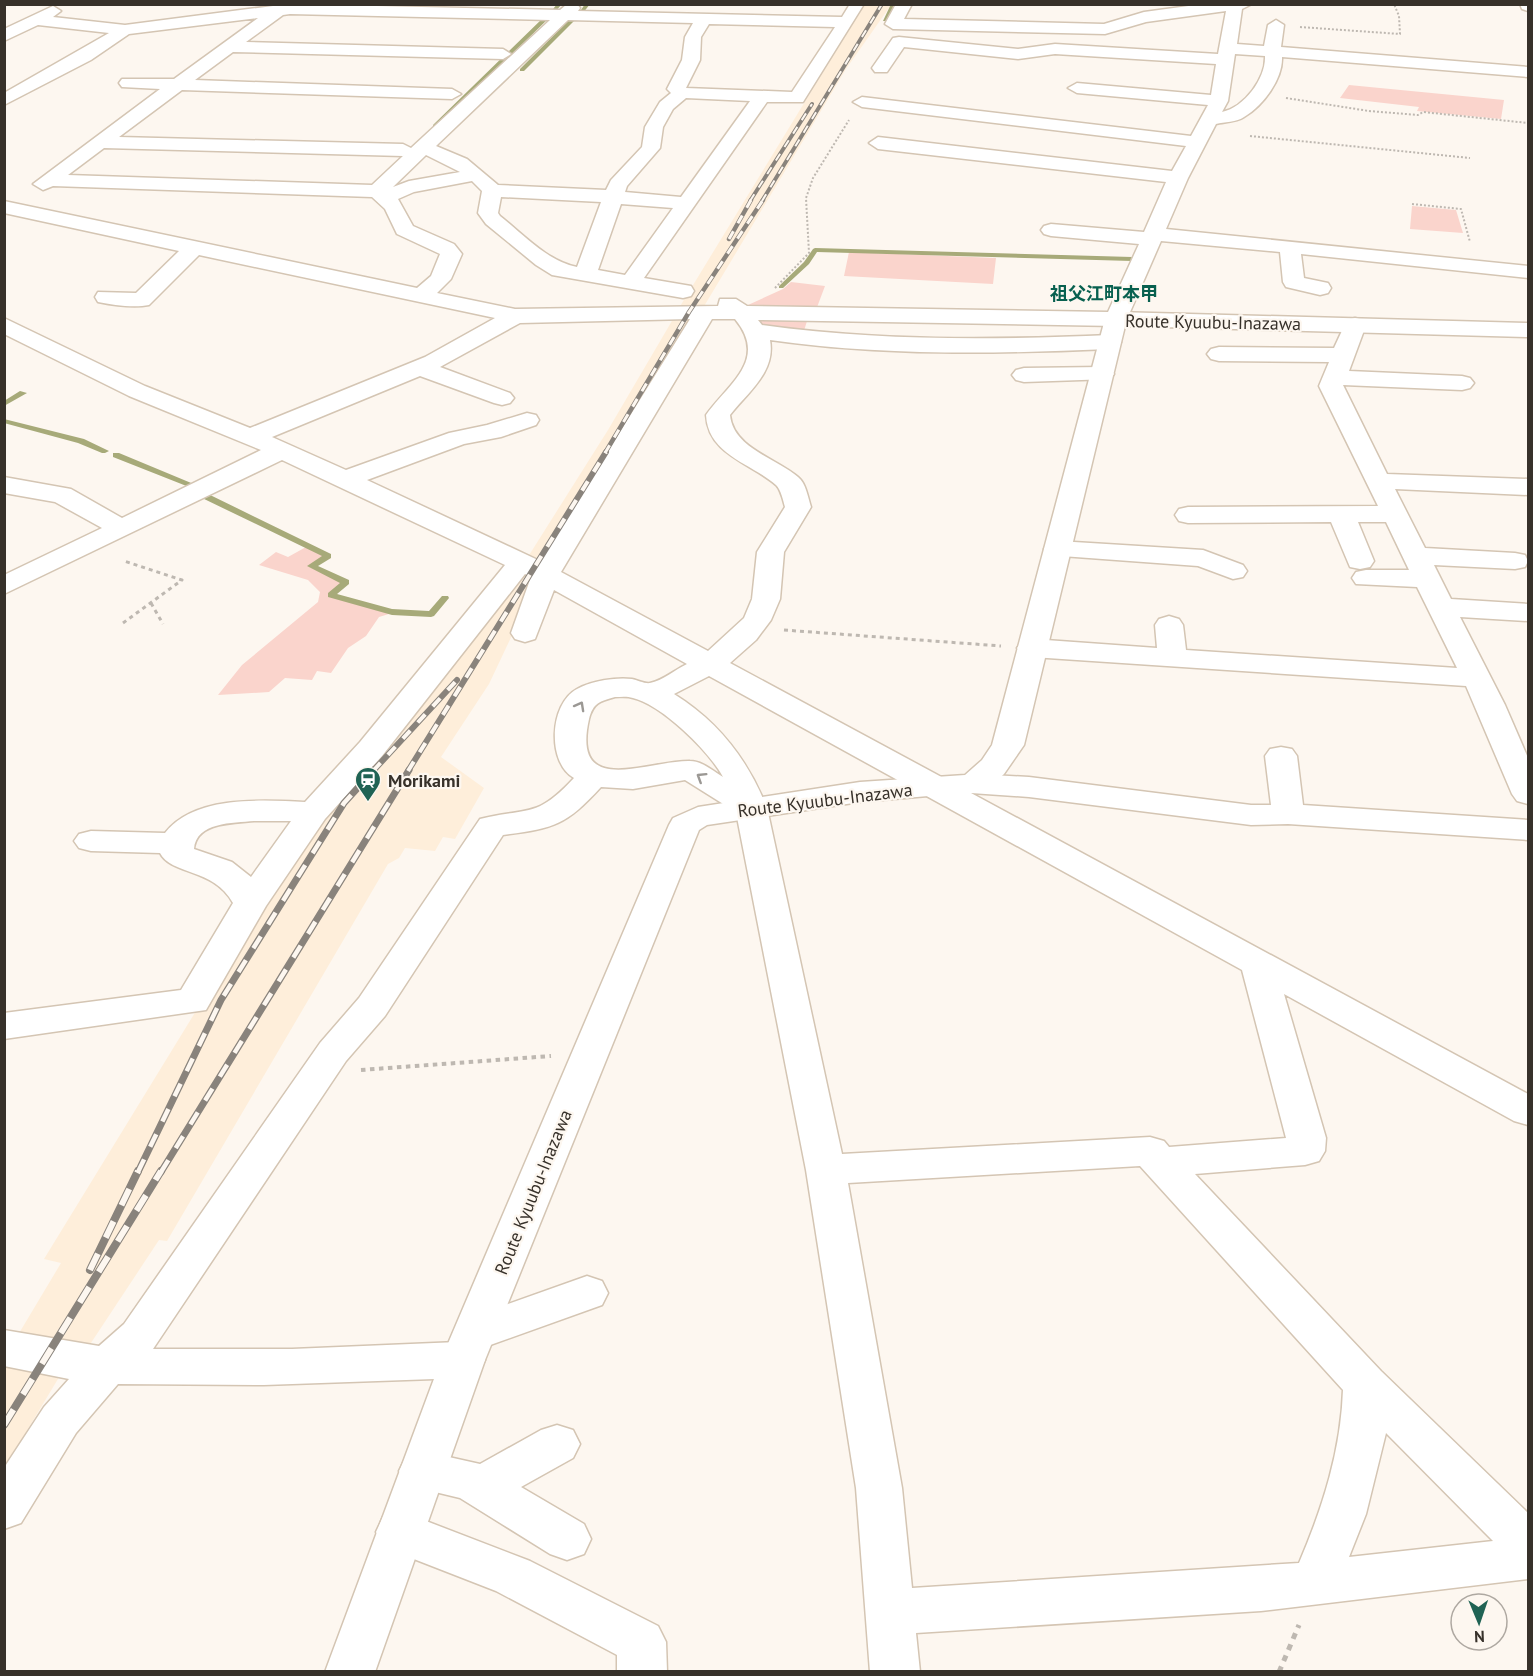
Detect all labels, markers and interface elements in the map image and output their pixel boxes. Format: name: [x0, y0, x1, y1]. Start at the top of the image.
district label: 祖父江町本甲: [1050, 282, 1158, 305]
street label: Route Kyuubu-Inazawa: [1125, 309, 1301, 335]
one-way arrow: [573, 702, 584, 712]
station icon: Morikami: [353, 765, 383, 803]
place label: Morikami: [388, 769, 460, 792]
one-way arrow: [697, 773, 707, 785]
street label: Route Kyuubu-Inazawa: [736, 778, 914, 822]
street label: Route Kyuubu-Inazawa: [489, 1106, 577, 1278]
north arrow: [1449, 1592, 1509, 1652]
text: N: [1474, 1627, 1485, 1647]

